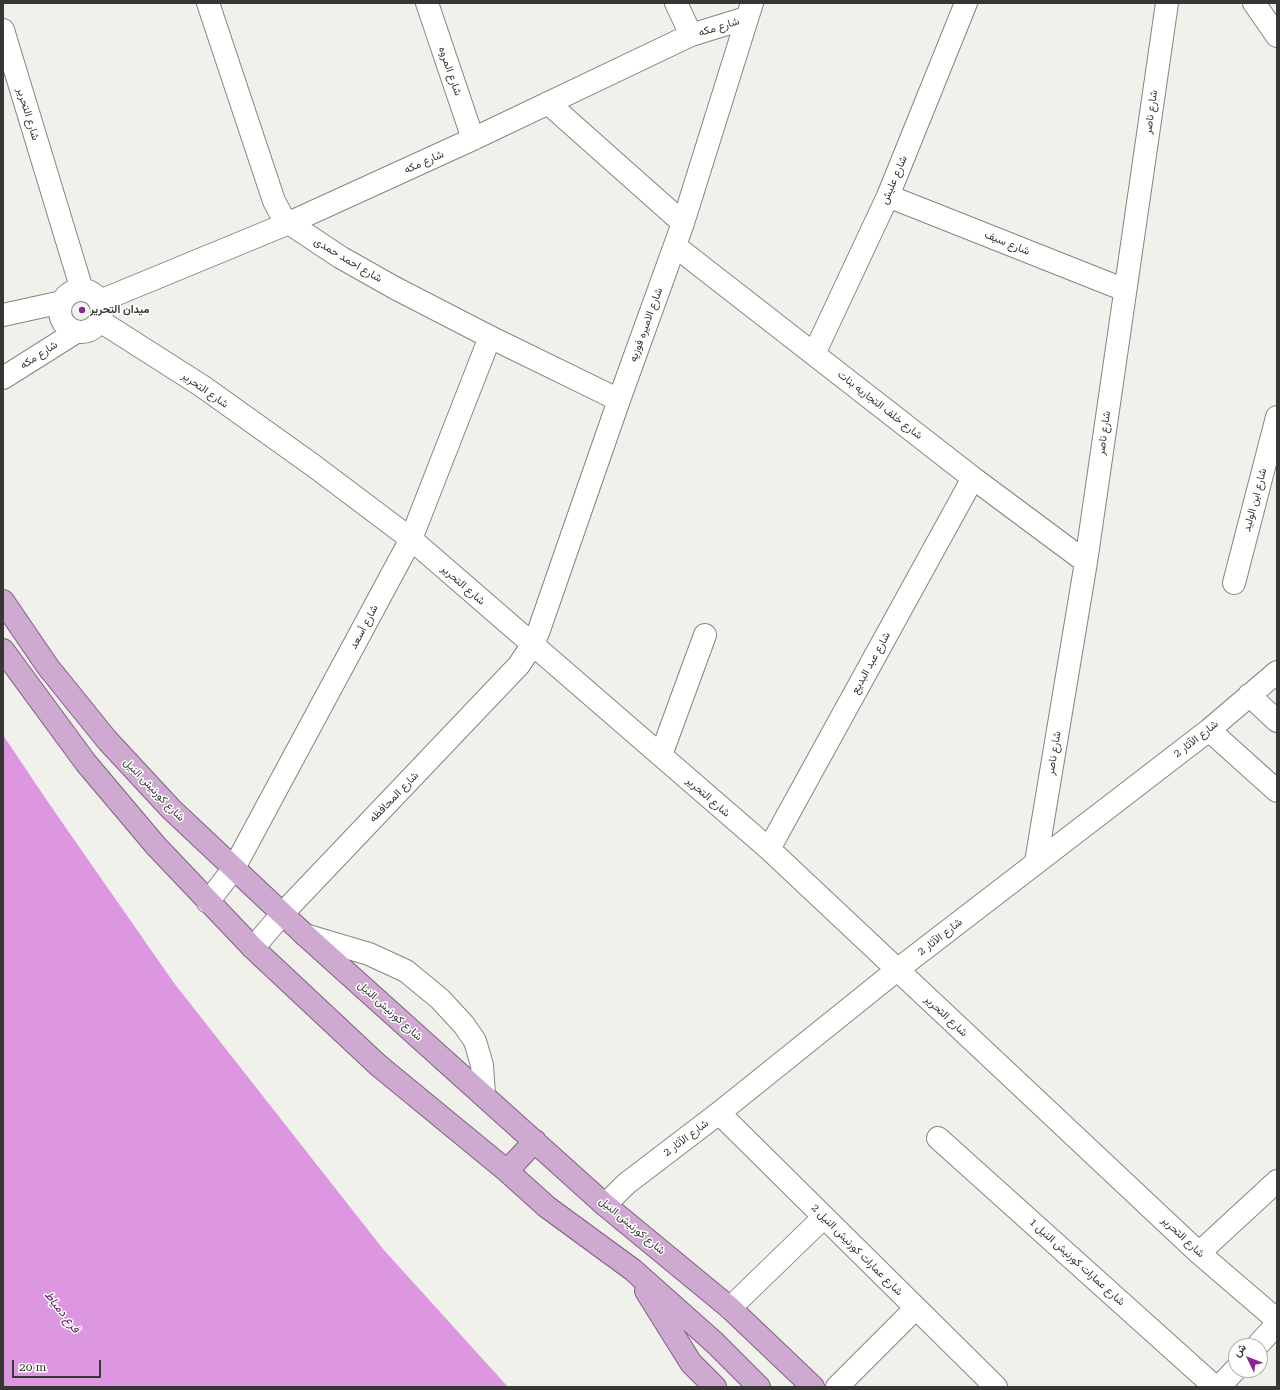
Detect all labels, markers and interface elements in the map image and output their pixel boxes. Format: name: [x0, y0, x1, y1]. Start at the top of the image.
street label: شارع مكه: [697, 15, 741, 39]
street label: شارع المروه: [435, 45, 465, 97]
street label: شارع التحرير: [14, 86, 42, 142]
street label: شارع ناصر: [1141, 89, 1161, 135]
street label: شارع مكه: [402, 147, 446, 177]
street label: شارع عليش: [878, 154, 910, 206]
street label: شارع سيف: [982, 228, 1032, 258]
street label: شارع احمد حمدى: [312, 235, 384, 285]
street label: شارع الاميره فوزيه: [626, 286, 666, 364]
place label: ميدان التحرير: [90, 303, 149, 317]
marker: ميدان التحرير: [77, 305, 87, 315]
street label: شارع مكه: [18, 338, 60, 372]
street label: شارع خلف التجاريه بنات: [835, 368, 925, 442]
street label: شارع التحرير: [179, 369, 231, 411]
street label: شارع ناصر: [1094, 410, 1114, 456]
street label: شارع ابن الوليد: [1240, 467, 1270, 533]
street label: شارع التحرير: [438, 562, 488, 608]
street label: شارع أسعد: [347, 603, 381, 651]
street label: شارع عبد البديع: [848, 630, 894, 696]
street label: شارع الآثار 2: [1171, 718, 1221, 760]
street label: شارع ناصر: [1044, 730, 1064, 776]
street label: شارع كورنيش النيل: [121, 756, 187, 824]
street label: شارع المحافظه: [367, 769, 421, 825]
street label: شارع التحرير: [683, 774, 733, 820]
street label: شارع الآثار 2: [915, 916, 965, 958]
street label: شارع كورنيش النيل: [355, 979, 425, 1043]
street label: شارع التحرير: [922, 993, 970, 1039]
street label: شارع الآثار 2: [661, 1117, 711, 1159]
street label: شارع كورنيش النيل: [596, 1194, 668, 1258]
street label: شارع عمارات كورنيش النيل 2: [808, 1201, 906, 1299]
street label: شارع التحرير: [1159, 1214, 1207, 1260]
street label: شارع عمارات كورنيش النيل 1: [1026, 1216, 1128, 1308]
water label: فرع دمياط: [41, 1288, 83, 1336]
north arrow: [1228, 1338, 1268, 1378]
text: ش: [1230, 1341, 1249, 1359]
scale bar: [14, 1352, 103, 1378]
text: 20 m: [19, 1360, 46, 1374]

